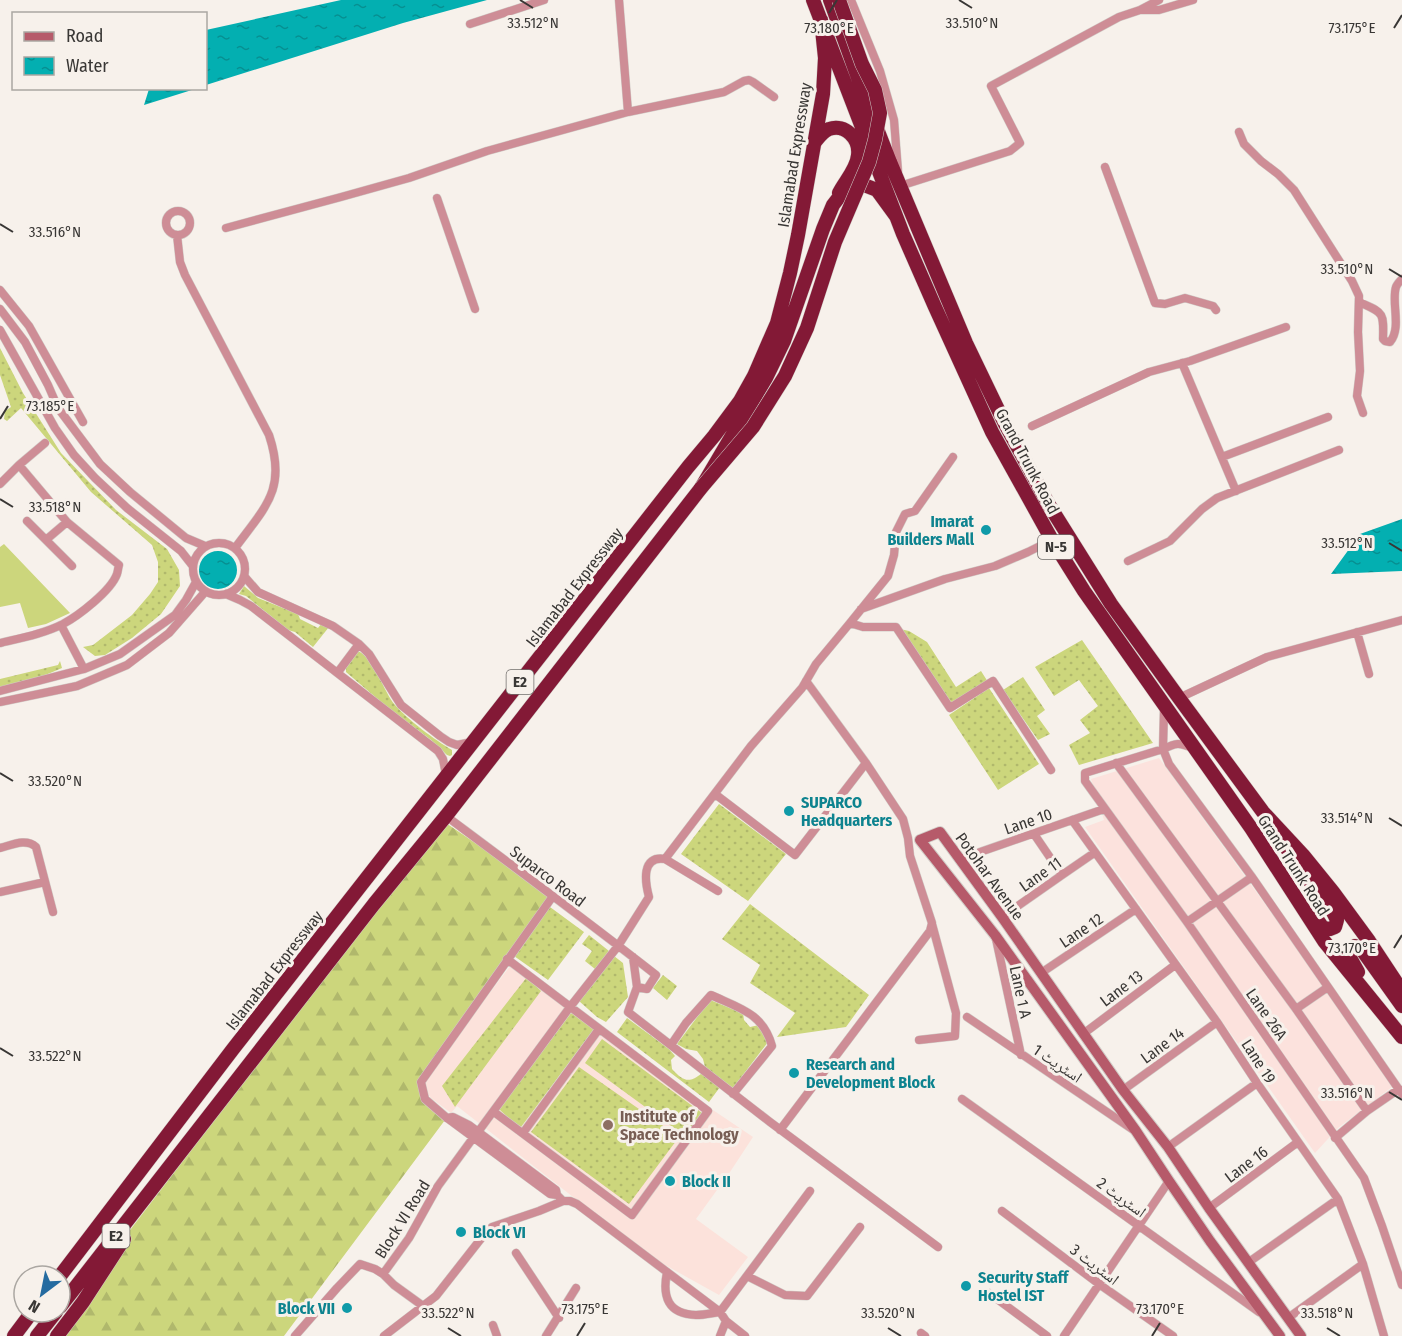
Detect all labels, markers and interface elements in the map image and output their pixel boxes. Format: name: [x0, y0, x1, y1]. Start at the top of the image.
legend: [12, 12, 207, 90]
text: 33.512°N: [507, 14, 559, 32]
text: 33.510°N: [946, 14, 998, 32]
text: 73.180°E: [804, 19, 854, 37]
text: 73.175°E: [1329, 19, 1375, 37]
text: Road: [66, 25, 103, 47]
text: Water: [66, 55, 109, 77]
street label: Islamabad Expressway: [774, 81, 815, 229]
text: 33.516°N: [29, 223, 81, 241]
text: 33.510°N: [1321, 260, 1373, 278]
text: 73.185°E: [26, 397, 74, 415]
street label: Grand Trunk Road: [992, 405, 1063, 517]
text: 33.518°N: [29, 498, 81, 516]
place label: Imarat Builders Mall: [887, 512, 975, 549]
street label: Islamabad Expressway: [522, 523, 627, 651]
marker: Imarat Builders Mall: [979, 523, 993, 537]
text: 33.512°N: [1321, 534, 1373, 552]
road number: N-5: [1038, 535, 1074, 559]
road number: E2: [506, 670, 534, 694]
text: 33.520°N: [28, 772, 82, 790]
place label: SUPARCO Headquarters: [801, 793, 892, 830]
marker: SUPARCO Headquarters: [782, 804, 796, 818]
street label: Lane 10: [1002, 804, 1055, 839]
text: 33.514°N: [1321, 809, 1373, 827]
street label: Grand Trunk Road: [1254, 811, 1333, 919]
street label: Potohar Avenue: [952, 829, 1028, 924]
street label: Suparco Road: [506, 842, 589, 911]
street label: Lane 11: [1016, 853, 1065, 896]
street label: Islamabad Expressway: [222, 906, 327, 1034]
street label: Lane 12: [1056, 909, 1107, 952]
text: 73.170°E: [1328, 939, 1376, 957]
street label: Lane 1 A: [1006, 964, 1035, 1021]
street label: Lane 13: [1096, 966, 1146, 1011]
street label: Lane 26A: [1242, 985, 1291, 1044]
street label: Lane 14: [1137, 1023, 1188, 1067]
street label: Lane 19: [1237, 1036, 1280, 1087]
street label: اسٹریٹ 1: [1030, 1040, 1086, 1087]
text: 33.522°N: [29, 1047, 81, 1065]
place label: Research and Development Block: [806, 1055, 936, 1092]
marker: Research and Development Block: [787, 1066, 801, 1080]
text: 33.516°N: [1321, 1084, 1373, 1102]
place label: Institute of Space Technology: [620, 1107, 739, 1144]
marker: Institute of Space Technology: [601, 1118, 615, 1132]
street label: Lane 16: [1221, 1142, 1272, 1187]
place label: Block II: [682, 1172, 731, 1191]
street label: اسٹریٹ 2: [1093, 1173, 1150, 1222]
marker: Block II: [663, 1174, 677, 1188]
street label: Block VI Road: [371, 1177, 434, 1262]
place label: Block VI: [473, 1223, 526, 1242]
road number: E2: [102, 1224, 130, 1248]
marker: Block VI: [454, 1225, 468, 1239]
street label: اسٹریٹ 3: [1067, 1240, 1123, 1289]
north arrow: [12, 1264, 72, 1324]
place label: Security Staff Hostel IST: [978, 1268, 1070, 1305]
marker: Security Staff Hostel IST: [959, 1279, 973, 1293]
text: N: [25, 1296, 43, 1317]
place label: Block VII: [278, 1299, 335, 1318]
text: 73.175°E: [562, 1300, 608, 1318]
text: 73.170°E: [1136, 1300, 1184, 1318]
marker: Block VII: [340, 1301, 354, 1315]
text: 33.522°N: [422, 1304, 474, 1322]
text: 33.520°N: [861, 1304, 915, 1322]
text: 33.518°N: [1301, 1304, 1353, 1322]

